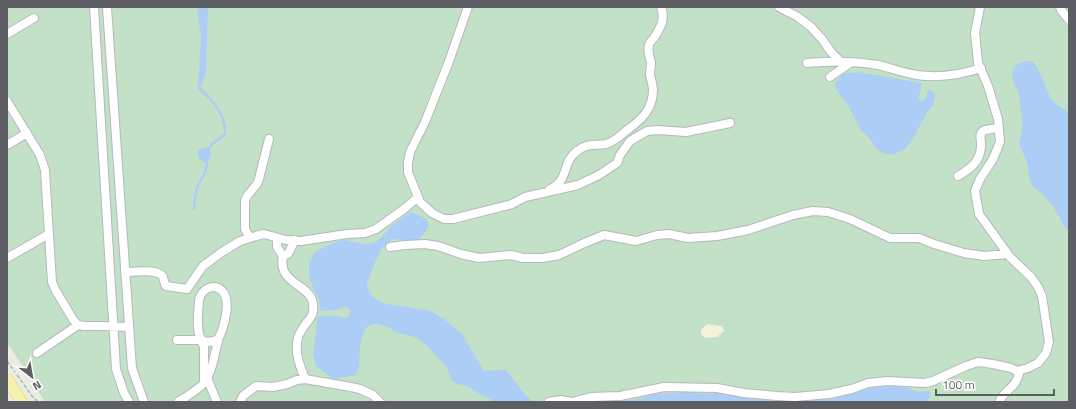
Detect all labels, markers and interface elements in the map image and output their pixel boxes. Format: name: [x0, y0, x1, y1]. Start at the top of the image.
north arrow: [12, 357, 52, 397]
scale bar: [936, 371, 1054, 397]
text: 100 m: [942, 375, 975, 394]
text: N: [30, 377, 45, 394]

